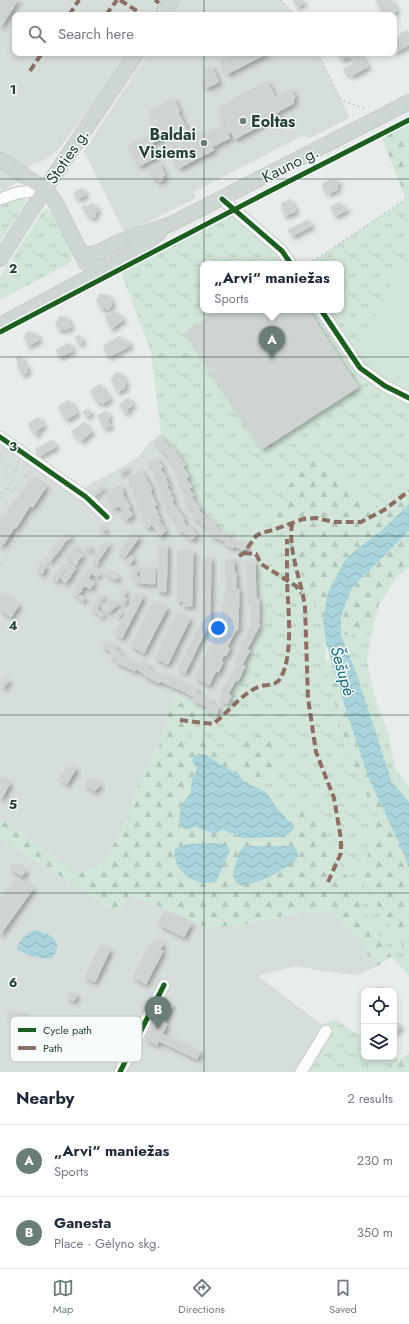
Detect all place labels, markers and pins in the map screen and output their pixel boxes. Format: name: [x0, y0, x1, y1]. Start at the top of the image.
place label: Eoltas: [251, 110, 295, 133]
marker: Eoltas: [238, 116, 248, 126]
place label: Baldai Visiems: [138, 123, 196, 164]
marker: Baldai Visiems: [199, 138, 209, 148]
pin: A: [259, 326, 285, 359]
pin: B: [145, 996, 171, 1029]

